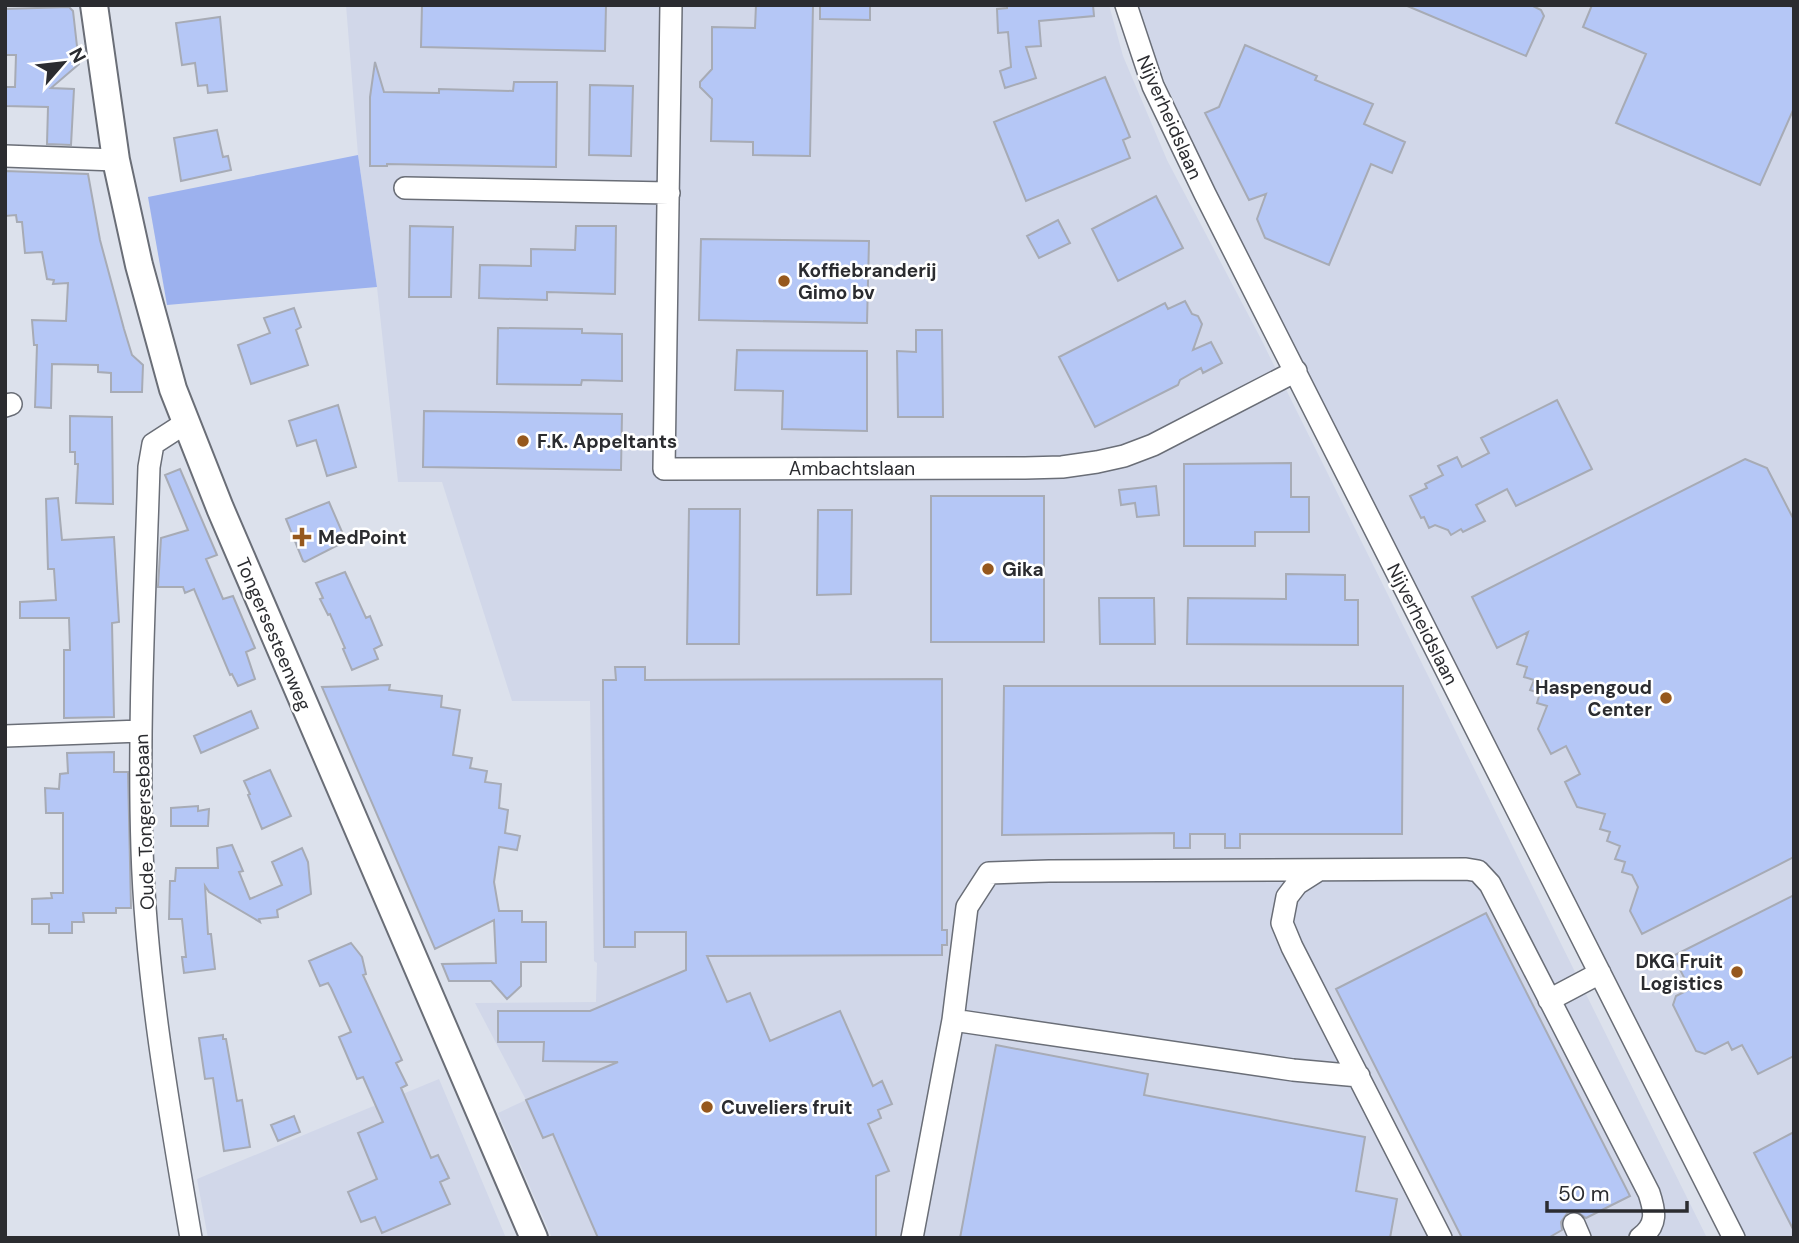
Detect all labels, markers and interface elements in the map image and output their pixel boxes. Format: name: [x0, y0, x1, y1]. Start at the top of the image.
north arrow: [28, 28, 98, 98]
text: N: [63, 43, 92, 67]
street label: Nijverheidslaan: [1131, 51, 1208, 183]
place label: Koffiebranderij Gimo bv: [798, 258, 936, 305]
marker: Koffiebranderij Gimo bv: [776, 273, 792, 289]
place label: F.K. Appeltants: [537, 429, 677, 454]
marker: F.K. Appeltants: [515, 433, 531, 449]
street label: Ambachtslaan: [789, 456, 915, 481]
place label: MedPoint: [318, 525, 407, 550]
marker: MedPoint: [292, 527, 312, 547]
street label: Tongersesteenweg: [230, 554, 317, 715]
place label: Gika: [1002, 557, 1044, 582]
street label: Nijverheidslaan: [1381, 559, 1464, 689]
marker: Gika: [980, 561, 996, 577]
place label: Haspengoud Center: [1535, 675, 1652, 722]
marker: Haspengoud Center: [1658, 690, 1674, 706]
street label: Oude Tongersebaan: [129, 733, 160, 911]
place label: DKG Fruit Logistics: [1635, 949, 1723, 996]
marker: DKG Fruit Logistics: [1729, 964, 1745, 980]
place label: Cuveliers fruit: [721, 1095, 852, 1120]
marker: Cuveliers fruit: [699, 1099, 715, 1115]
scale bar: [1547, 1170, 1687, 1214]
text: 50 m: [1558, 1180, 1609, 1208]

